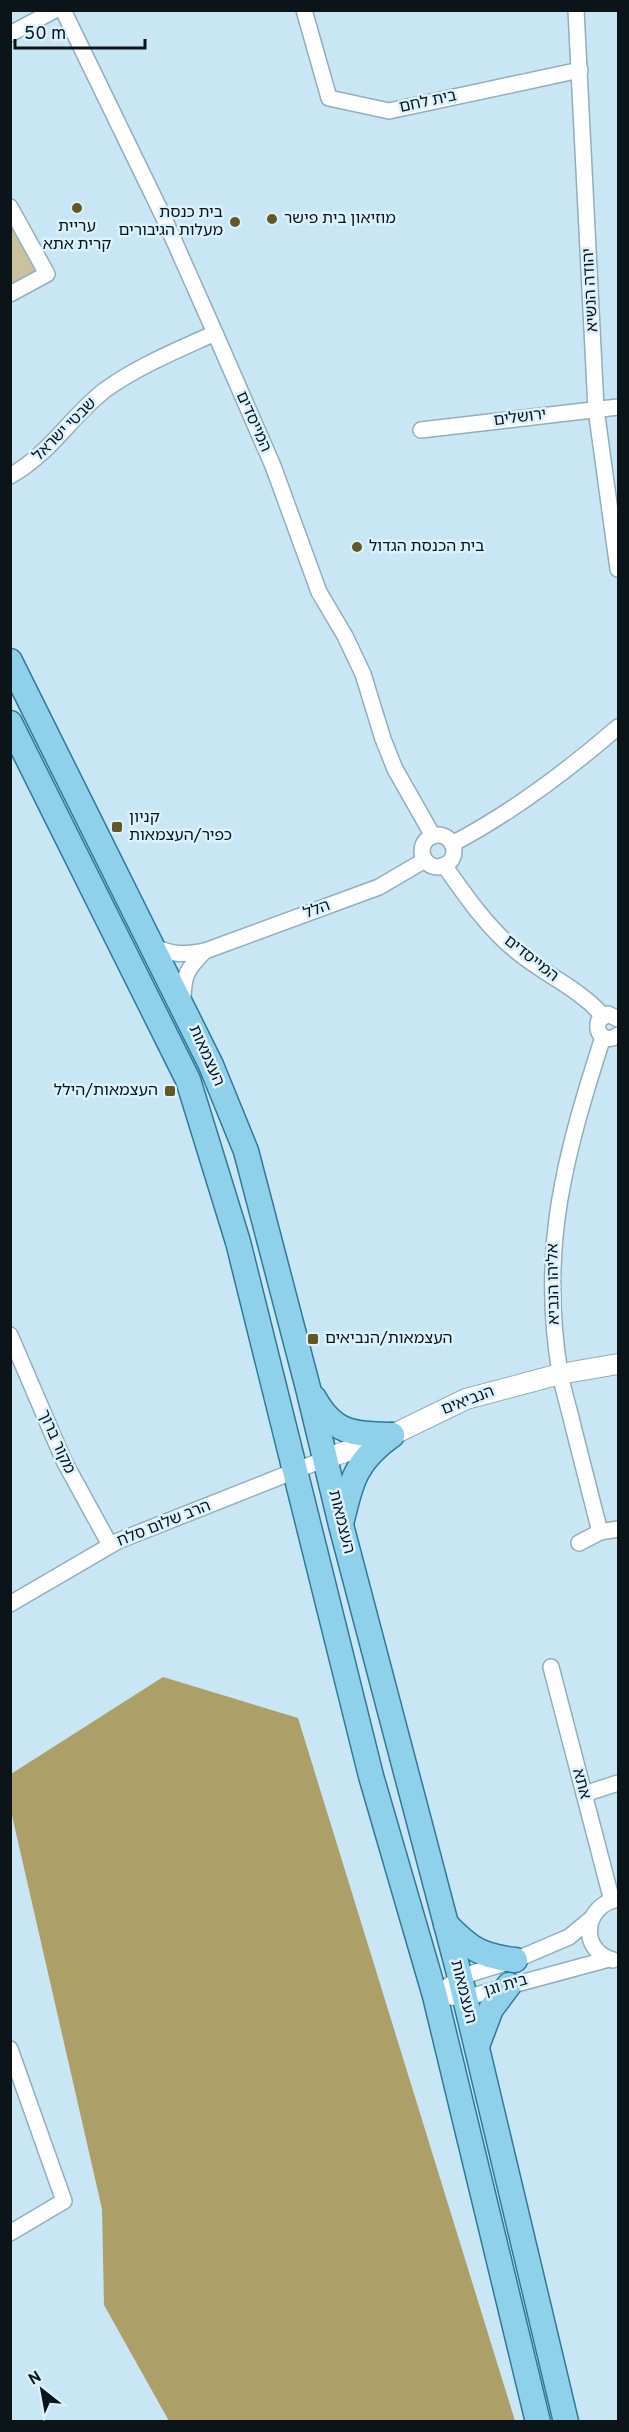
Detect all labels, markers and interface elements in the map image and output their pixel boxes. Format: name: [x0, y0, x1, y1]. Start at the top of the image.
scale bar: [15, 12, 146, 50]
text: 50 m: [24, 23, 66, 46]
street label: בית לחם: [397, 86, 459, 118]
marker: עריית קרית אתא: [70, 201, 84, 215]
place label: בית כנסת מעלות הגיבורים: [119, 203, 223, 241]
place label: מוזיאון בית פישר: [284, 209, 396, 229]
marker: מוזיאון בית פישר: [265, 212, 279, 226]
marker: בית כנסת מעלות הגיבורים: [228, 215, 242, 229]
place label: עריית קרית אתא: [43, 217, 111, 255]
street label: יהודה הנשיא: [579, 248, 603, 332]
street label: המייסדים: [231, 389, 275, 455]
street label: שבטי ישראל: [29, 394, 101, 466]
street label: ירושלים: [493, 405, 547, 431]
place label: בית הכנסת הגדול: [369, 537, 484, 557]
marker: בית הכנסת הגדול: [350, 540, 364, 554]
place label: קניון כפיר/העצמאות: [129, 808, 232, 846]
marker: קניון כפיר/העצמאות: [110, 820, 124, 834]
street label: הלל: [301, 896, 333, 924]
street label: המייסדים: [500, 931, 562, 987]
street label: העצמאות: [184, 1022, 228, 1090]
place label: העצמאות/הילל: [54, 1081, 158, 1101]
marker: העצמאות/הילל: [163, 1084, 177, 1098]
street label: אליהו הנביא: [543, 1243, 565, 1325]
place label: העצמאות/הנביאים: [325, 1329, 453, 1349]
marker: העצמאות/הנביאים: [306, 1332, 320, 1346]
street label: הנביאים: [439, 1382, 497, 1420]
street label: מקור ברוך: [33, 1407, 79, 1477]
street label: העצמאות: [323, 1488, 359, 1556]
street label: הרב שלום סלח: [114, 1496, 214, 1552]
street label: אתא: [567, 1766, 595, 1802]
street label: העצמאות: [445, 1958, 481, 2026]
street label: בית וגן: [482, 1970, 530, 2002]
north arrow: [12, 2360, 72, 2420]
text: N: [25, 2367, 45, 2390]

